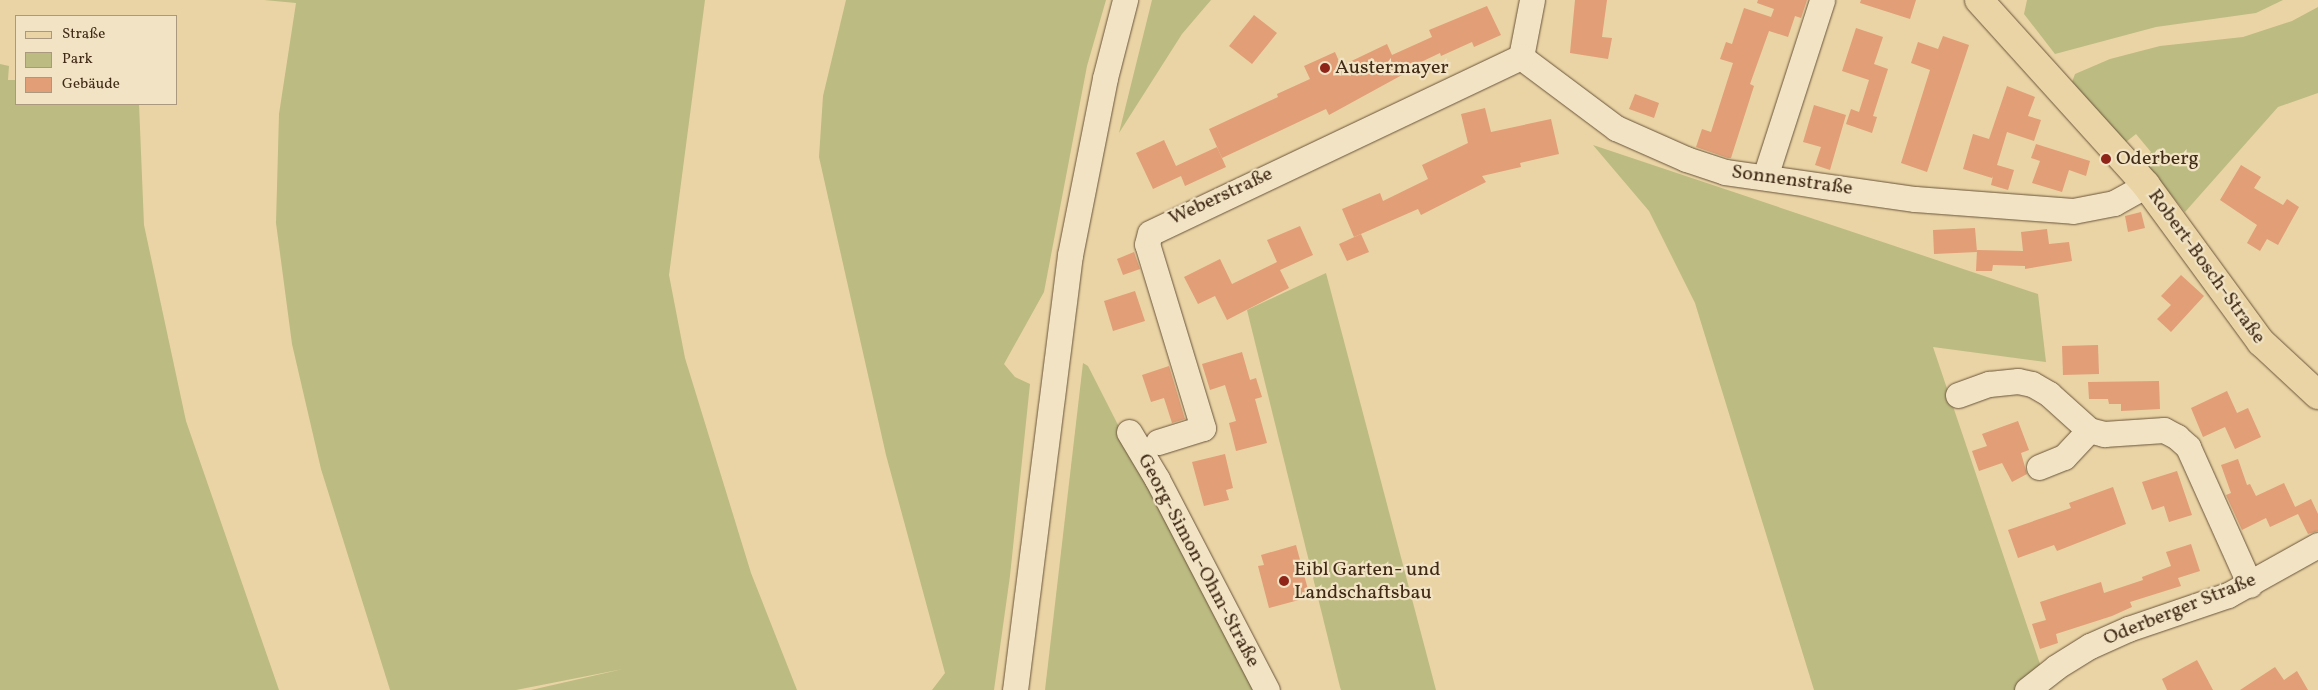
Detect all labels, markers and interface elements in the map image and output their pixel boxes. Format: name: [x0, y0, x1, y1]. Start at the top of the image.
legend: [15, 15, 178, 105]
text: Straße: [62, 24, 105, 45]
text: Park: [62, 49, 93, 70]
place label: Austermayer: [1335, 56, 1449, 80]
marker: Austermayer: [1319, 62, 1331, 74]
text: Gebäude: [62, 74, 120, 95]
place label: Oderberg: [2116, 147, 2199, 171]
marker: Oderberg: [2100, 153, 2112, 165]
street label: Sonnenstraße: [1730, 161, 1854, 201]
street label: Weberstraße: [1165, 162, 1277, 232]
street label: Robert-Bosch-Straße: [2142, 185, 2270, 349]
street label: Georg-Simon-Ohm-Straße: [1131, 450, 1265, 672]
place label: Eibl Garten- und Landschaftsbau: [1294, 558, 1441, 605]
street label: Oderberger Straße: [2100, 568, 2260, 652]
marker: Eibl Garten- und Landschaftsbau: [1278, 575, 1290, 587]

